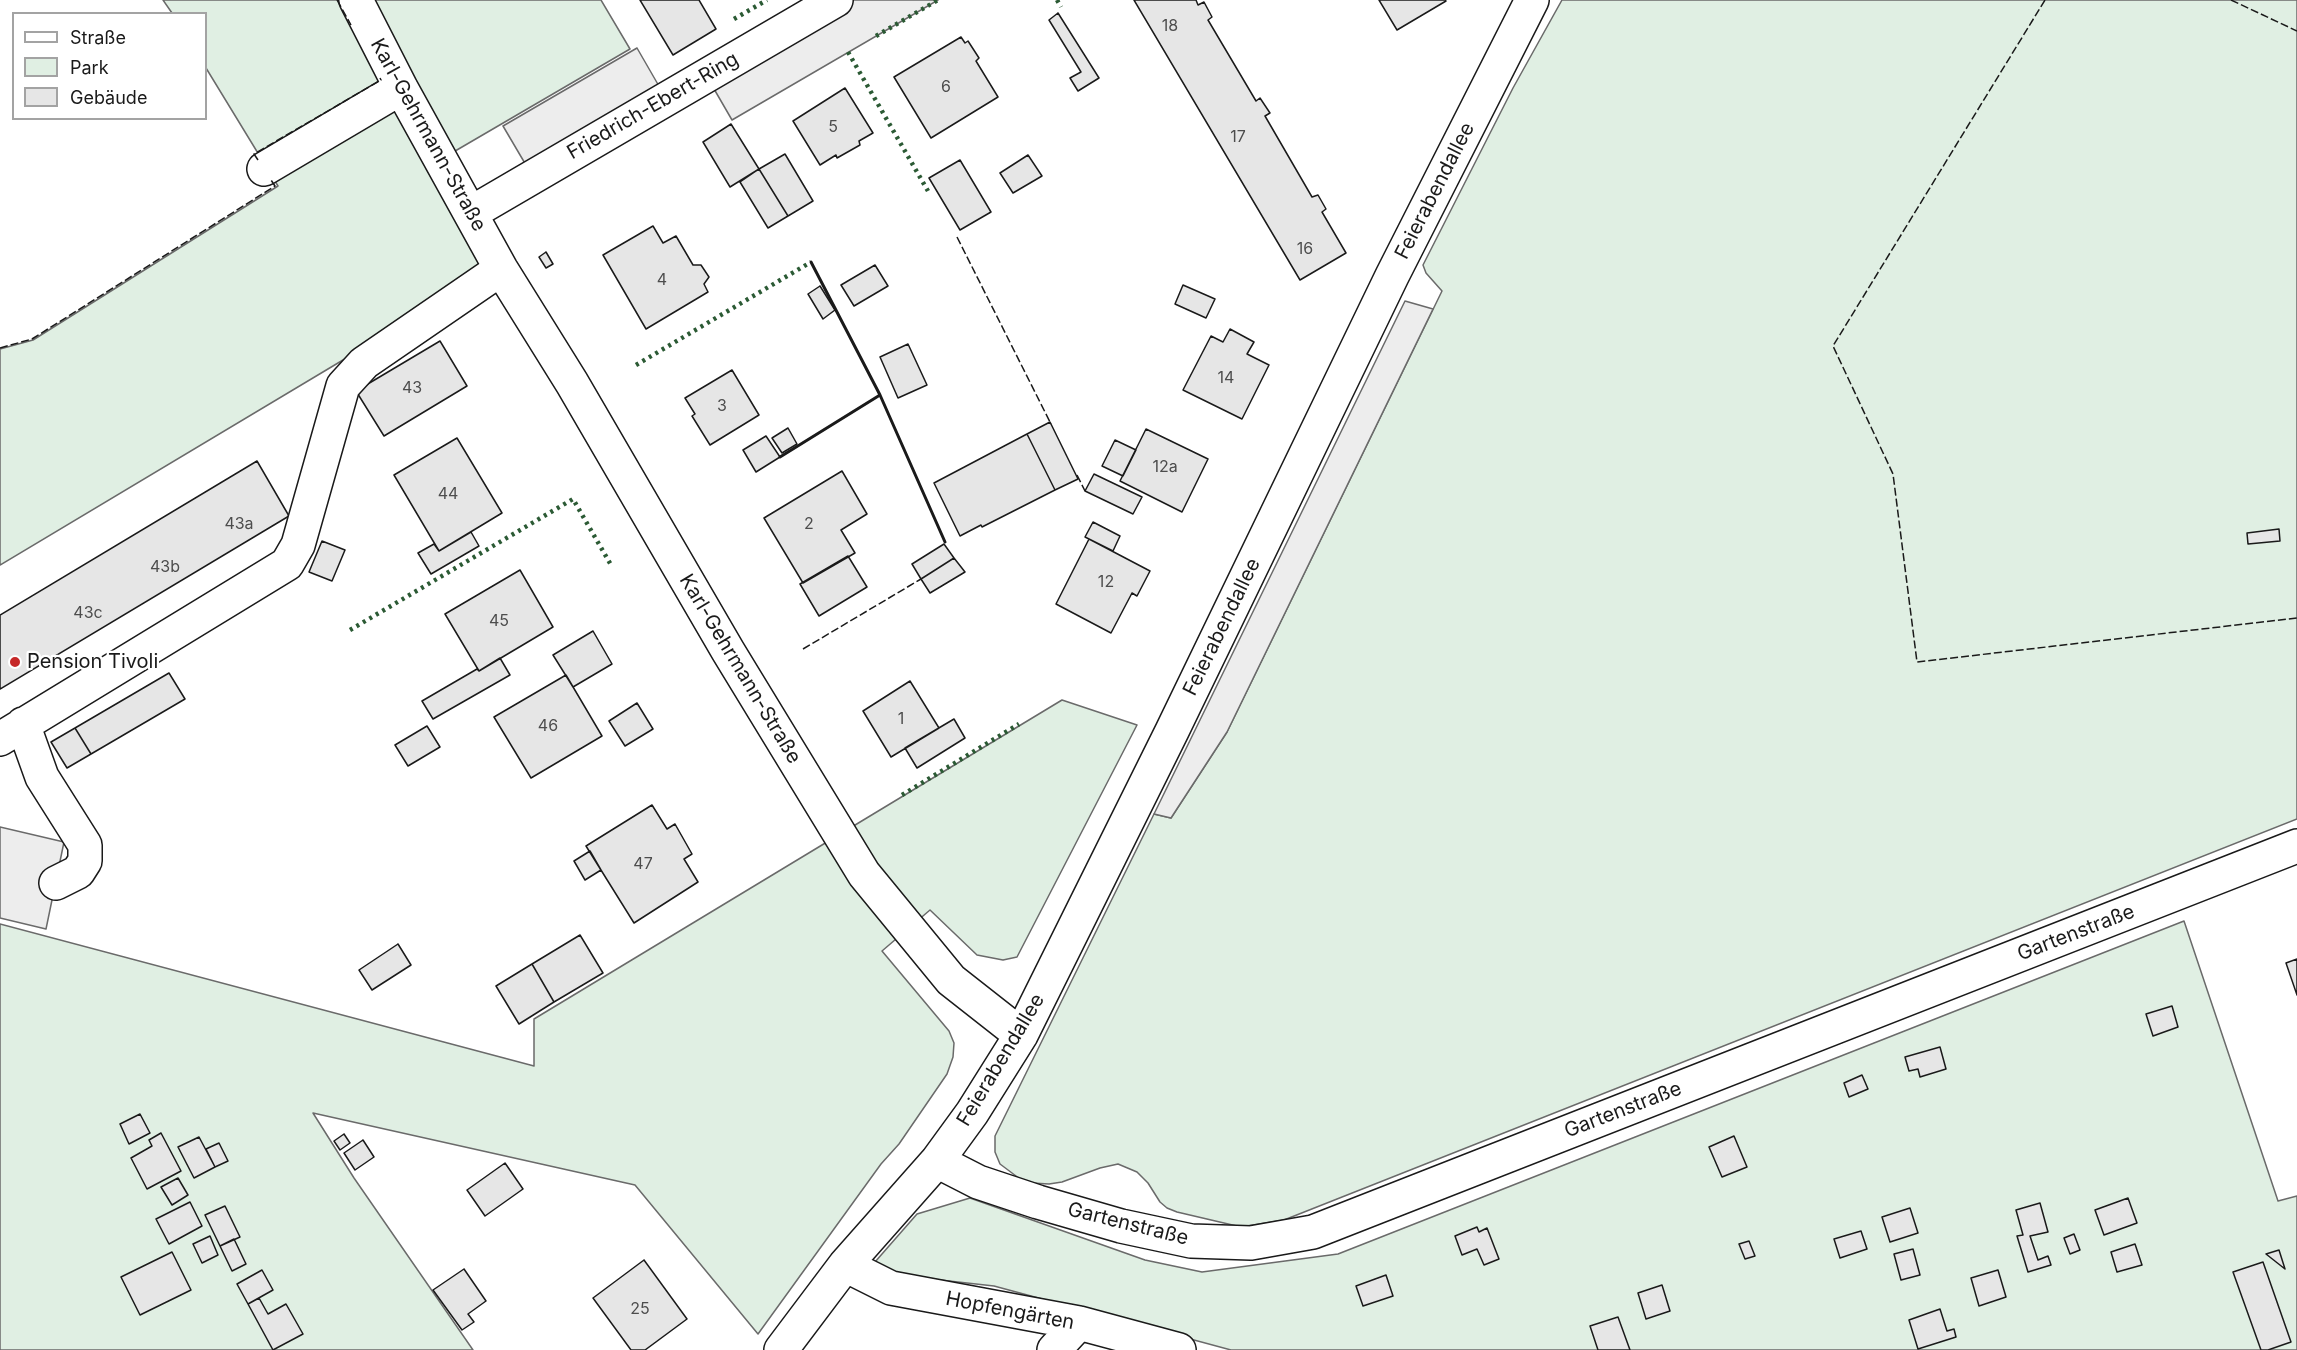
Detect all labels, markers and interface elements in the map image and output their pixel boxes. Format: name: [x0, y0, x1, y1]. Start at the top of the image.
legend: [12, 12, 207, 120]
house number: 18: [1162, 16, 1178, 36]
text: Straße: [70, 27, 126, 48]
street label: Karl-Gehrmann-Straße: [365, 35, 491, 235]
street label: Friedrich-Ebert-Ring: [563, 47, 743, 165]
text: Park: [70, 57, 109, 78]
house number: 6: [941, 77, 951, 97]
text: Gebäude: [70, 87, 147, 108]
house number: 5: [828, 117, 838, 137]
street label: Feierabendallee: [1390, 119, 1480, 263]
house number: 17: [1230, 127, 1246, 147]
house number: 16: [1297, 239, 1313, 259]
house number: 4: [657, 270, 667, 290]
house number: 14: [1218, 368, 1234, 388]
house number: 43: [402, 378, 422, 398]
house number: 3: [717, 396, 727, 416]
house number: 12a: [1152, 457, 1178, 477]
house number: 44: [438, 484, 458, 504]
house number: 43a: [224, 514, 254, 534]
house number: 2: [804, 514, 814, 534]
street label: Feierabendallee: [1178, 554, 1266, 700]
house number: 43b: [150, 557, 180, 577]
street label: Karl-Gehrmann-Straße: [674, 570, 806, 768]
house number: 12: [1098, 572, 1114, 592]
house number: 43c: [73, 603, 103, 623]
house number: 45: [489, 611, 509, 631]
place label: Pension Tivoli: [27, 650, 158, 674]
marker: Pension Tivoli: [8, 655, 22, 669]
house number: 1: [898, 709, 904, 729]
house number: 46: [538, 716, 558, 736]
house number: 47: [633, 854, 653, 874]
street label: Gartenstraße: [2014, 900, 2138, 966]
street label: Feierabendallee: [952, 989, 1050, 1131]
street label: Gartenstraße: [1561, 1077, 1685, 1143]
street label: Gartenstraße: [1065, 1197, 1191, 1251]
street label: Hopfengärten: [944, 1287, 1076, 1335]
house number: 25: [630, 1299, 650, 1319]

